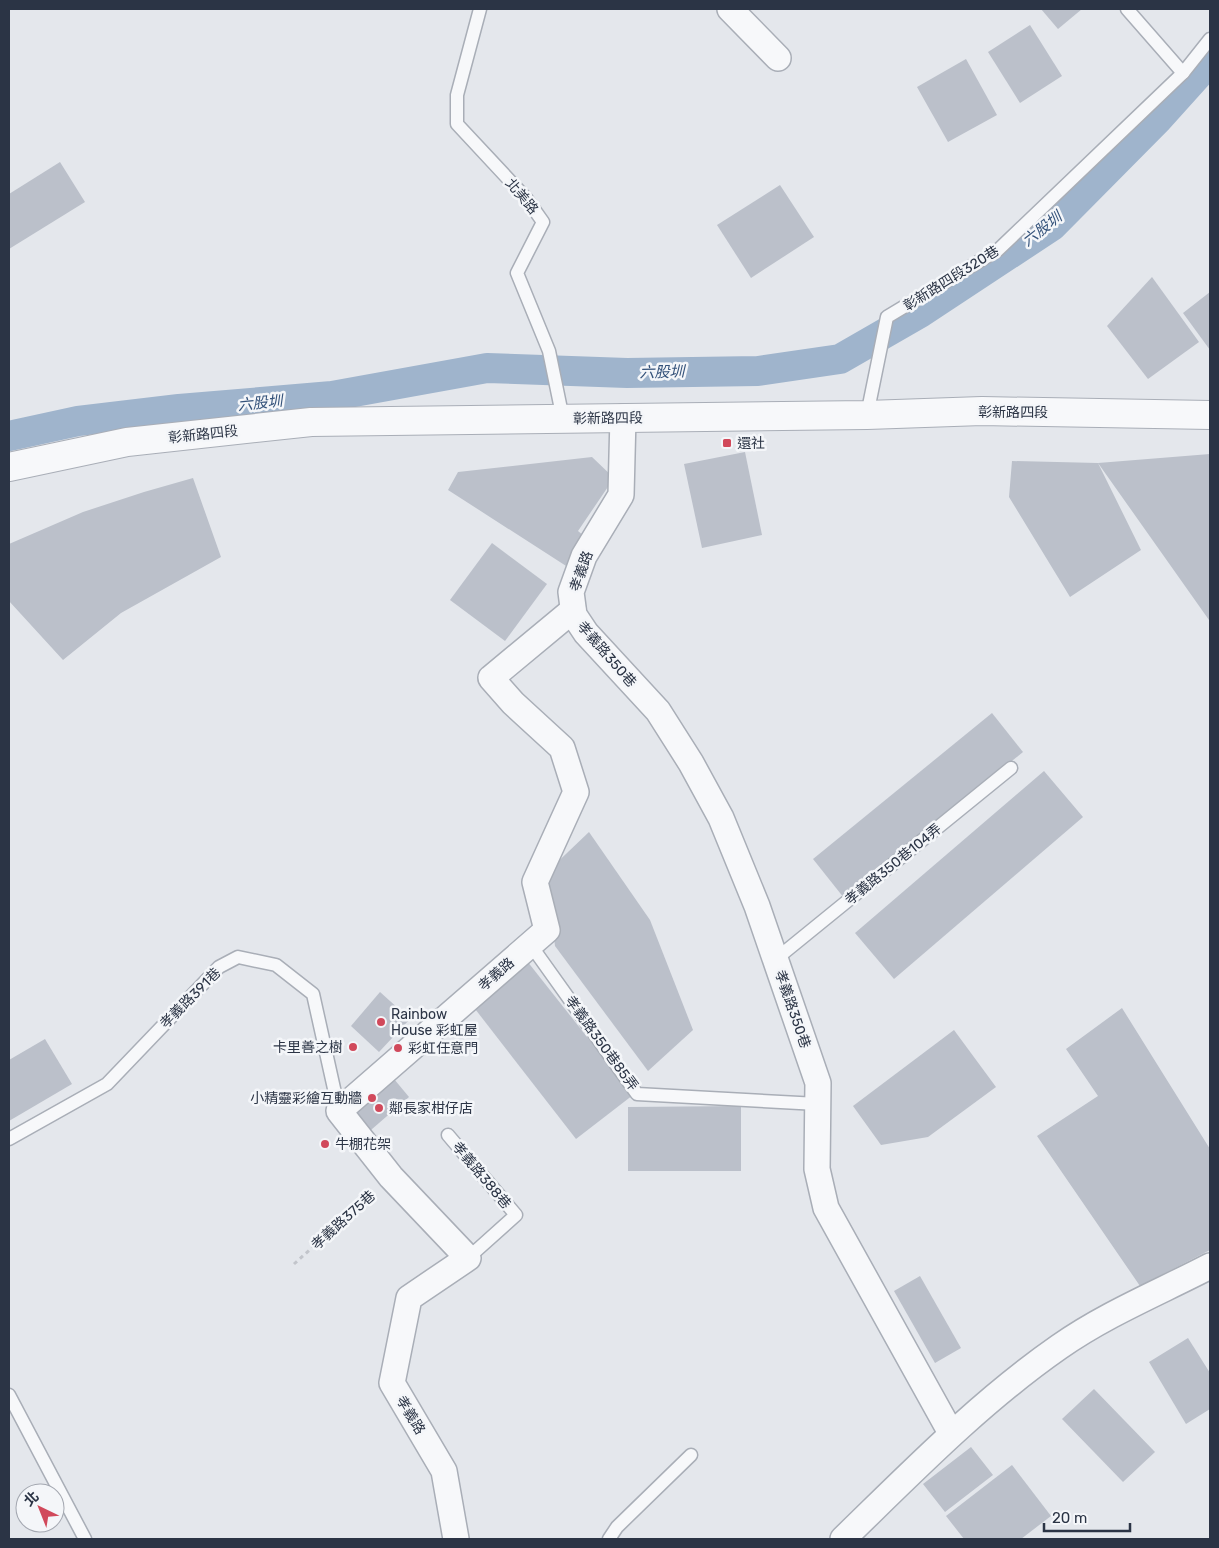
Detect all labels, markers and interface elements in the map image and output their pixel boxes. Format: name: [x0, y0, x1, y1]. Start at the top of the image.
street label: 北美路: [502, 175, 542, 218]
water label: 六股圳: [1019, 207, 1067, 250]
street label: 彰新路四段320巷: [900, 242, 1002, 315]
water label: 六股圳: [639, 363, 687, 381]
water label: 六股圳: [237, 391, 285, 414]
street label: 彰新路四段: [978, 404, 1048, 421]
street label: 彰新路四段: [573, 409, 643, 428]
street label: 彰新路四段: [167, 422, 239, 447]
place label: 還社: [737, 435, 765, 452]
marker: 還社: [721, 437, 733, 449]
street label: 孝義路: [566, 549, 597, 594]
street label: 孝義路350巷: [573, 618, 640, 691]
street label: 孝義路350巷104弄: [842, 820, 945, 909]
street label: 孝義路: [475, 954, 518, 995]
street label: 孝義路391巷: [157, 965, 224, 1032]
street label: 孝義路350巷: [771, 968, 814, 1051]
street label: 孝義路350巷85弄: [562, 993, 642, 1094]
place label: Rainbow House 彩虹屋: [391, 1006, 478, 1039]
marker: Rainbow House 彩虹屋: [375, 1016, 387, 1028]
place label: 卡里善之樹: [273, 1039, 343, 1056]
place label: 彩虹任意門: [408, 1040, 478, 1057]
marker: 卡里善之樹: [347, 1041, 359, 1053]
marker: 彩虹任意門: [392, 1042, 404, 1054]
place label: 小精靈彩繪互動牆: [250, 1090, 362, 1107]
marker: 小精靈彩繪互動牆: [366, 1092, 378, 1104]
place label: 鄰長家柑仔店: [389, 1100, 473, 1117]
marker: 鄰長家柑仔店: [373, 1102, 385, 1114]
place label: 牛棚花架: [335, 1136, 391, 1153]
marker: 牛棚花架: [319, 1138, 331, 1150]
street label: 孝義路388巷: [449, 1138, 515, 1212]
street label: 孝義路375巷: [308, 1187, 379, 1253]
street label: 孝義路: [392, 1393, 429, 1438]
north arrow: [15, 1483, 65, 1533]
text: 北: [21, 1488, 42, 1510]
scale bar: [1044, 1500, 1130, 1532]
text: 20 m: [1052, 1509, 1087, 1527]

